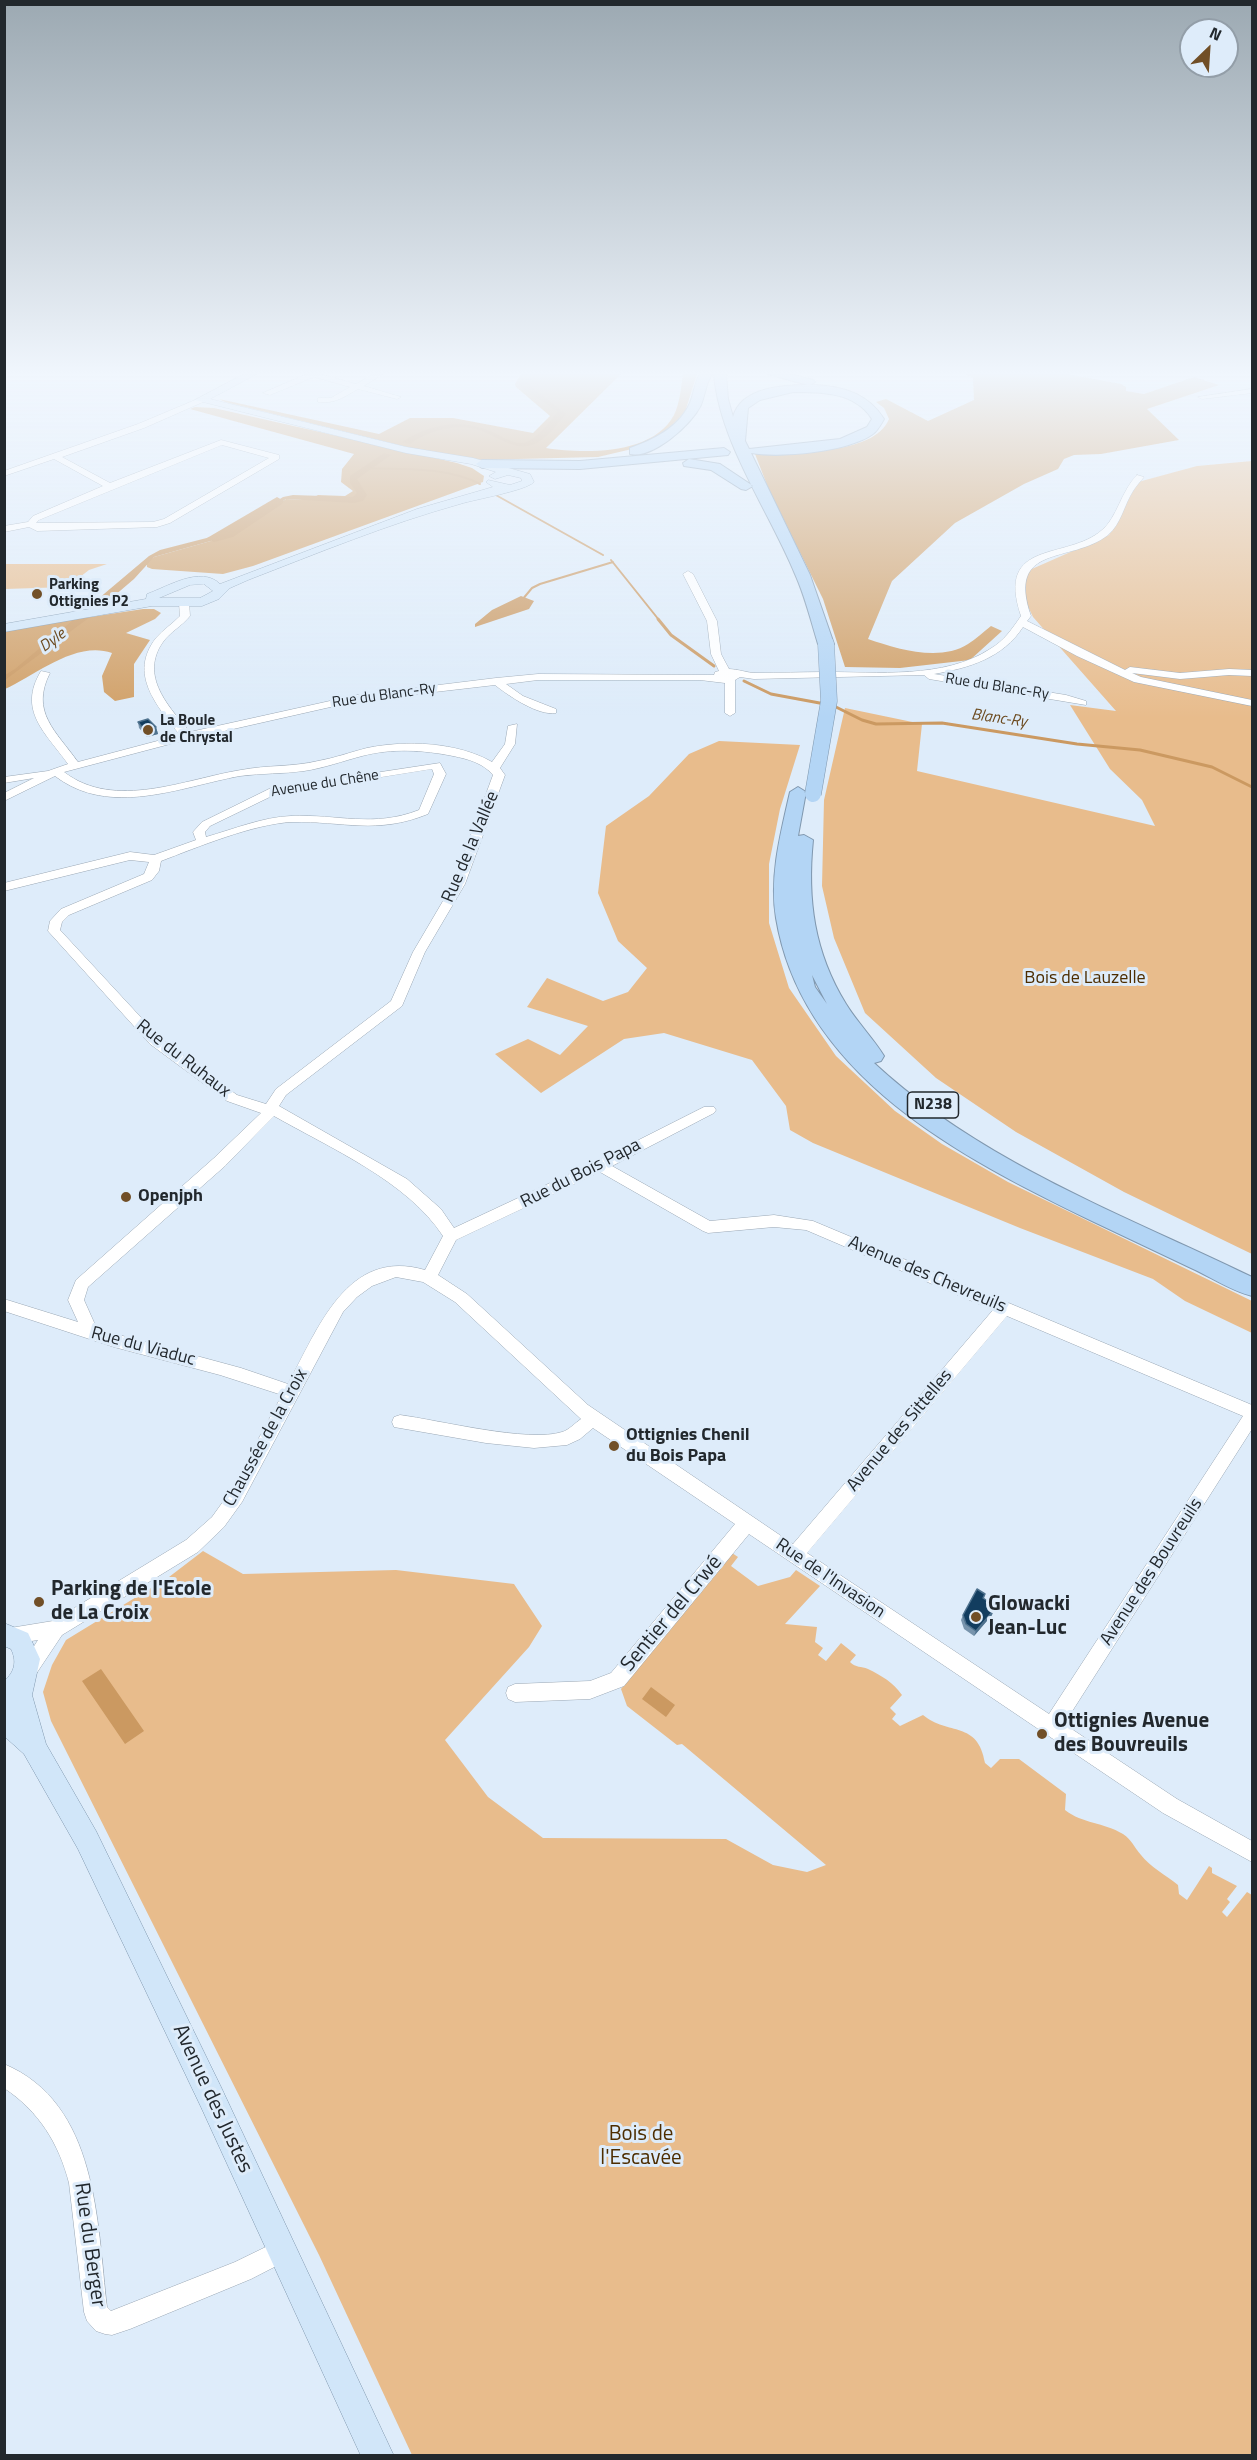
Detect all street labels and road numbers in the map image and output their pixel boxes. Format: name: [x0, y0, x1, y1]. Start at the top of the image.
street label: Rue du Blanc-Ry: [944, 670, 1050, 704]
street label: Rue du Blanc-Ry: [331, 680, 437, 712]
street label: Avenue du Chêne: [270, 767, 380, 801]
street label: Rue de la Vallée: [438, 788, 504, 906]
street label: Rue du Ruhaux: [132, 1016, 234, 1102]
road number: N238: [908, 1092, 958, 1118]
street label: Rue du Bois Papa: [517, 1134, 645, 1214]
street label: Avenue des Chevreuils: [845, 1232, 1009, 1318]
street label: Rue du Viaduc: [89, 1323, 197, 1371]
street label: Chaussée de la Croix: [219, 1365, 313, 1511]
street label: Avenue des Sittelles: [843, 1366, 957, 1496]
street label: Avenue des Bouvreuils: [1096, 1494, 1208, 1650]
street label: Rue de l'Invasion: [771, 1535, 889, 1623]
street label: Sentier del Crwé: [616, 1551, 728, 1677]
street label: Avenue des Justes: [167, 2021, 257, 2177]
street label: Rue du Berger: [68, 2181, 110, 2309]

